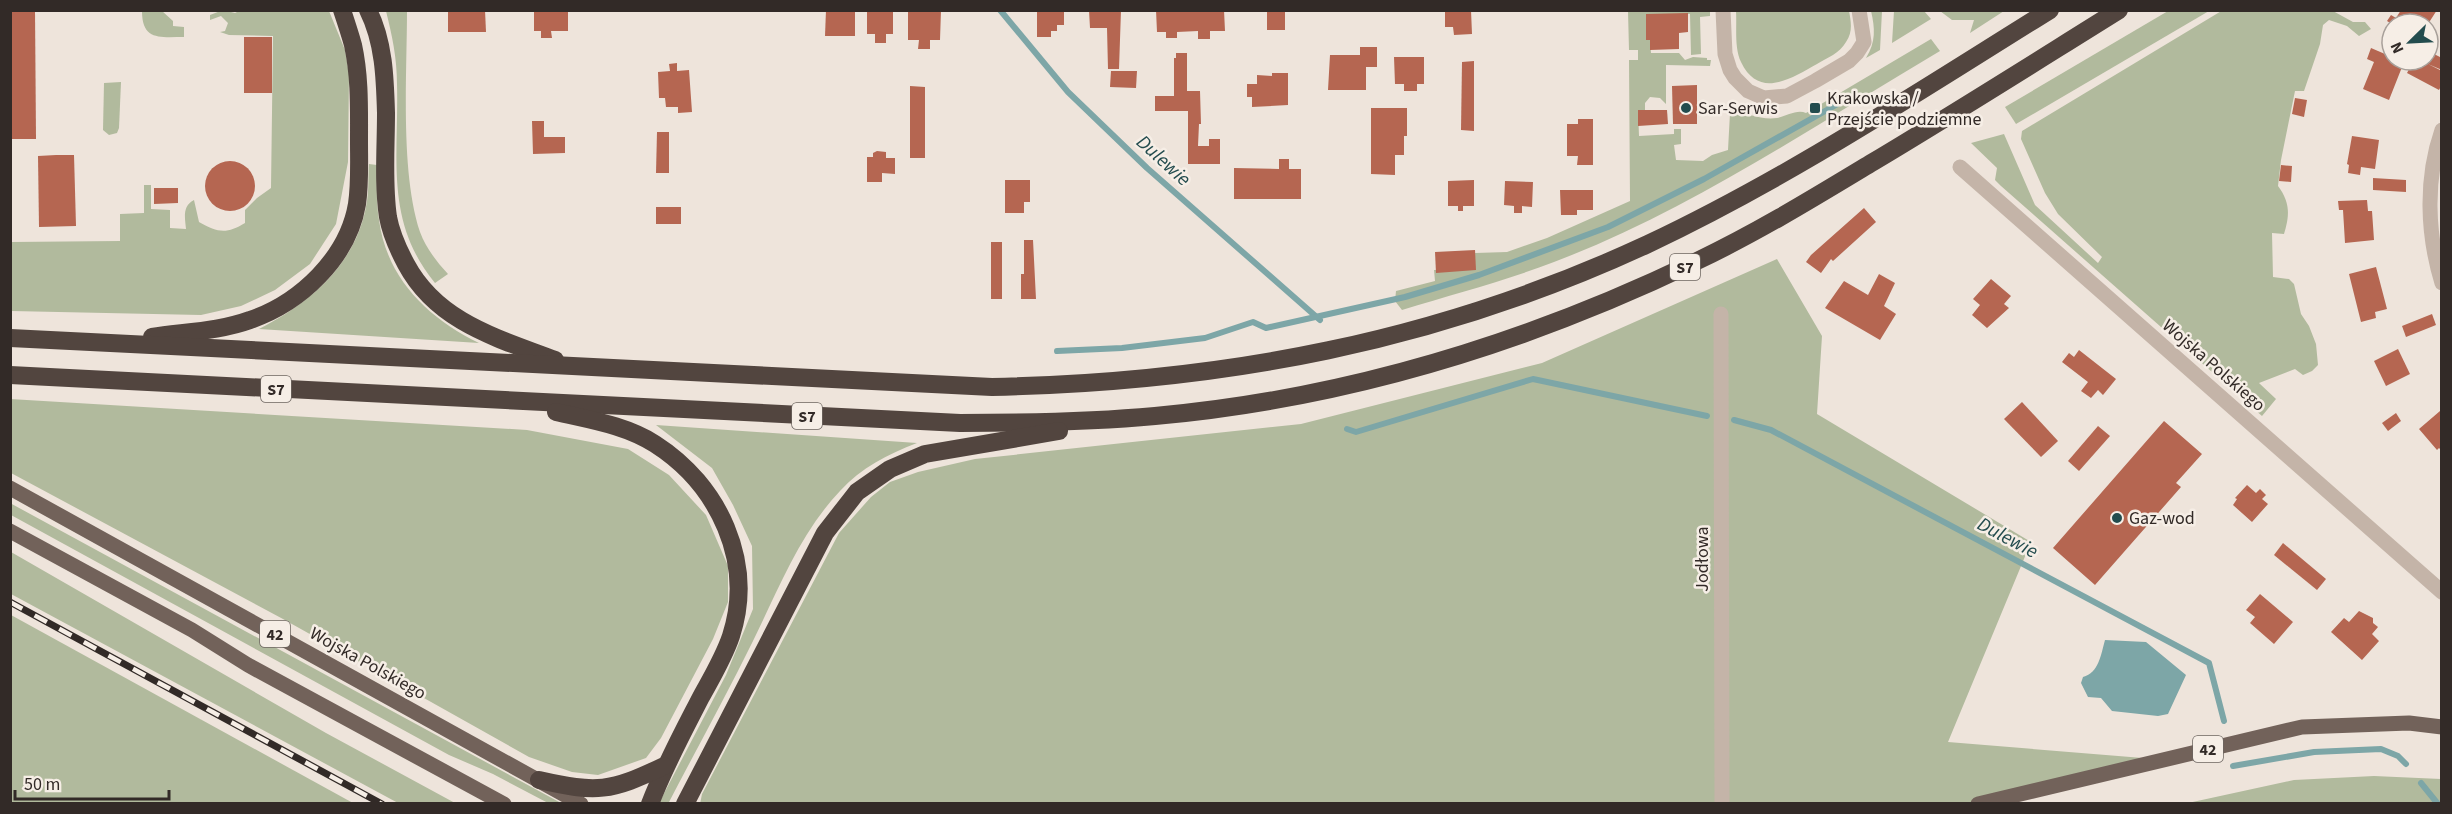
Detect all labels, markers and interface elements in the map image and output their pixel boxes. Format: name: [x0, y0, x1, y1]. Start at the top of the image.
north arrow: [2380, 12, 2440, 72]
text: N: [2385, 38, 2409, 57]
place label: Krakowska / Przejście podziemne: [1827, 86, 1981, 132]
place label: Sar-Serwis: [1698, 96, 1778, 121]
marker: Sar-Serwis: [1679, 101, 1693, 115]
marker: Krakowska / Przejście podziemne: [1808, 101, 1822, 115]
water label: Dulewie: [1130, 129, 1197, 193]
road number: S7: [1670, 254, 1700, 280]
street label: Wojska Polskiego: [2157, 313, 2271, 417]
road number: S7: [261, 376, 291, 402]
road number: S7: [792, 403, 822, 429]
place label: Gaz-wod: [2129, 506, 2195, 531]
water label: Dulewie: [1972, 510, 2043, 566]
marker: Gaz-wod: [2110, 511, 2124, 525]
street label: Jodłowa: [1690, 526, 1715, 592]
road number: 42: [260, 621, 290, 647]
street label: Wojska Polskiego: [305, 621, 430, 706]
road number: 42: [2193, 736, 2223, 762]
scale bar: [15, 763, 170, 801]
text: 50 m: [24, 772, 60, 797]

